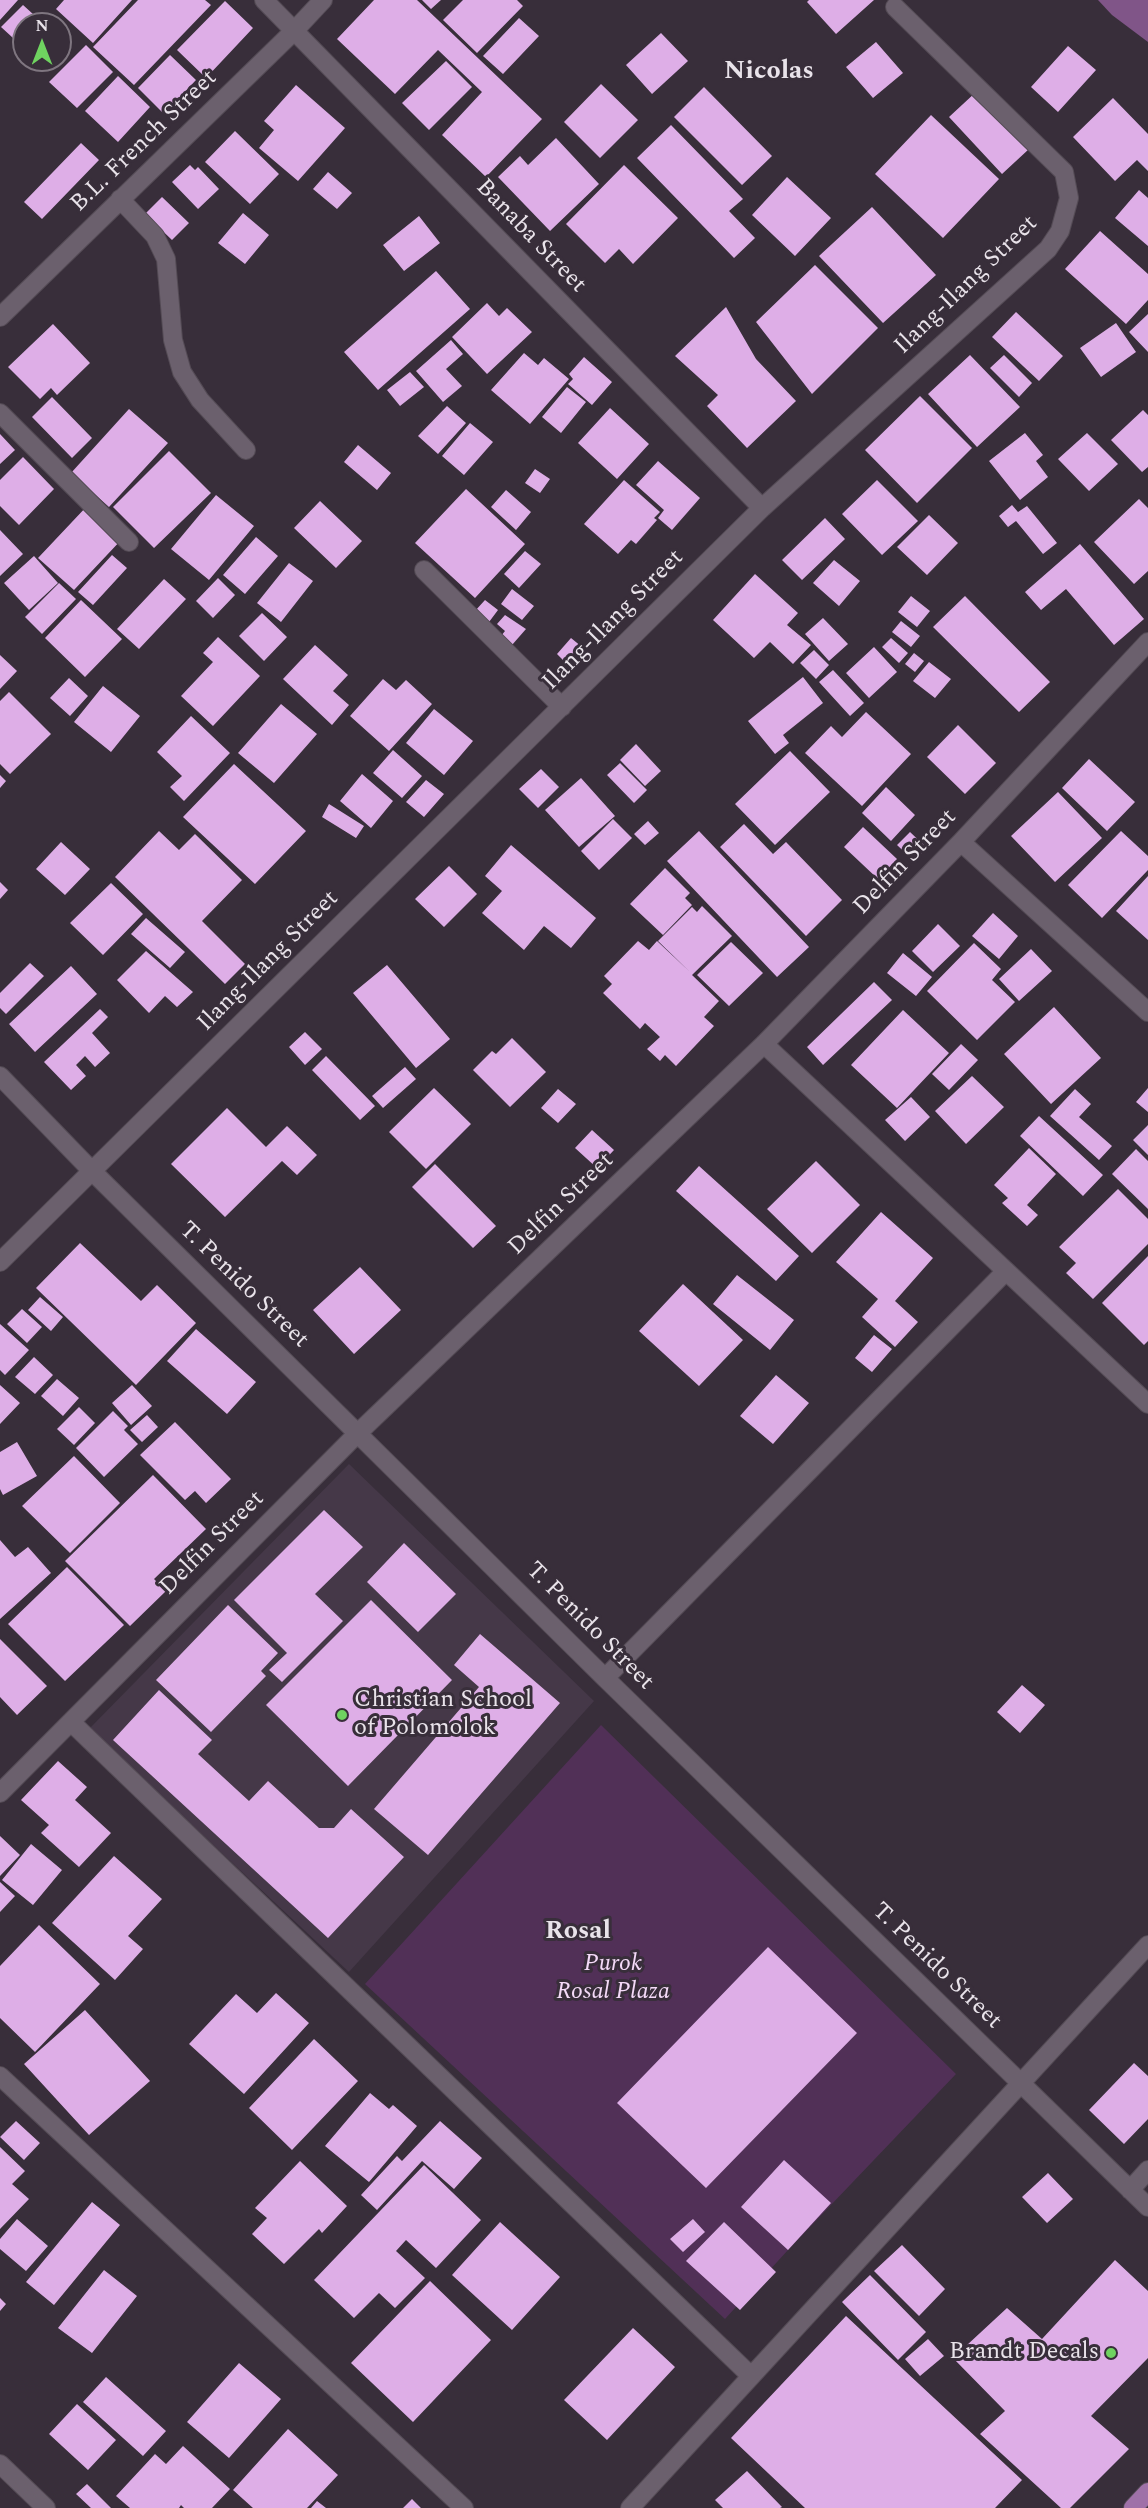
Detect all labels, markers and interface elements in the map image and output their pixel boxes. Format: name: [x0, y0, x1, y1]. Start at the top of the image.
north arrow: [12, 12, 72, 72]
text: N: [35, 14, 49, 38]
district label: Nicolas: [724, 57, 814, 89]
street label: B.L. French Street: [66, 65, 224, 219]
street label: Banaba Street: [468, 174, 592, 300]
street label: Ilang-Ilang Street: [889, 210, 1045, 362]
street label: Ilang-Ilang Street: [537, 544, 691, 698]
street label: Delfin Street: [848, 804, 964, 922]
street label: Ilang-Ilang Street: [192, 885, 346, 1039]
street label: Delfin Street: [503, 1147, 621, 1263]
street label: T. Penido Street: [172, 1217, 314, 1355]
street label: Delfin Street: [155, 1486, 271, 1602]
street label: T. Penido Street: [519, 1557, 659, 1697]
place label: Christian School of Polomolok: [354, 1687, 532, 1743]
marker: Christian School of Polomolok: [335, 1708, 349, 1722]
street label: T. Penido Street: [865, 1898, 1007, 2036]
district label: Rosal: [545, 1917, 611, 1949]
park label: Purok Rosal Plaza: [556, 1951, 670, 2007]
place label: Brandt Decals: [949, 2339, 1099, 2367]
marker: Brandt Decals: [1104, 2346, 1118, 2360]

